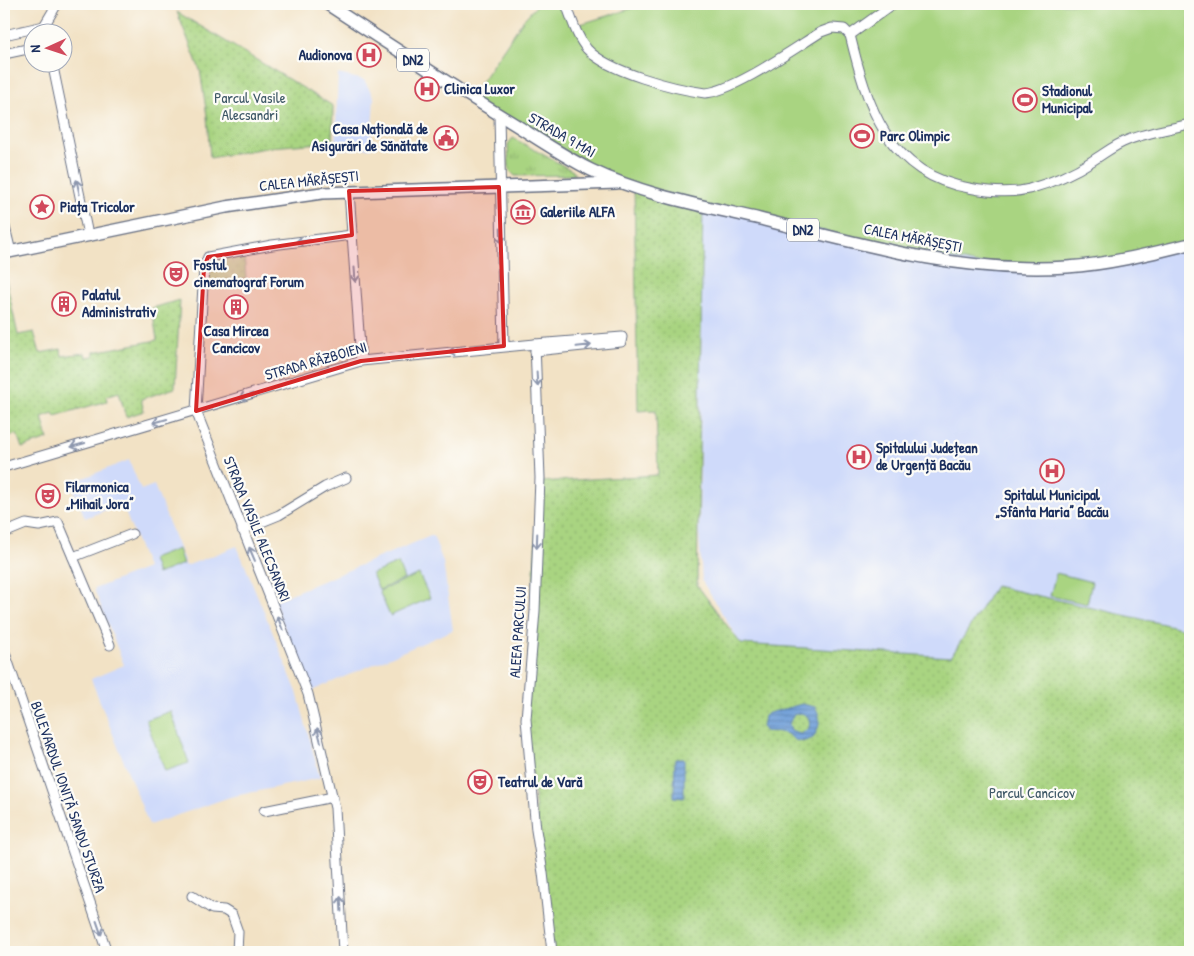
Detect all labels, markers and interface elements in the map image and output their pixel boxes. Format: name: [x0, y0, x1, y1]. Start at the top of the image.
north arrow: [22, 22, 72, 72]
hospital icon: Audionova: [356, 42, 382, 68]
text: N: [25, 44, 44, 53]
place label: Audionova: [299, 44, 352, 65]
road number: DN2: [397, 48, 429, 72]
hospital icon: Clinica Luxor: [414, 76, 440, 102]
place label: Clinica Luxor: [444, 78, 515, 99]
place label: Stadionul Municipal: [1042, 80, 1094, 119]
park label: Parcul Vasile Alecsandri: [214, 87, 286, 125]
sports icon: Stadionul Municipal: [1012, 87, 1038, 113]
street label: STRADA 9 MAI: [525, 107, 600, 162]
place label: Casa Națională de Asigurări de Sănătate: [312, 118, 428, 157]
sports icon: Parc Olimpic: [849, 123, 875, 149]
public building icon: Casa Națională de Asigurări de Sănătate: [433, 125, 459, 151]
place label: Parc Olimpic: [880, 125, 951, 147]
street label: CALEA MĂRĂȘEȘTI: [258, 165, 360, 196]
one-way arrow: [73, 179, 82, 195]
place icon: Piața Tricolor: [29, 194, 55, 220]
place label: Piața Tricolor: [60, 196, 135, 217]
museum icon: Galeriile ALFA: [510, 199, 536, 225]
place label: Galeriile ALFA: [540, 201, 615, 222]
road number: DN2: [787, 218, 819, 242]
street label: CALEA MĂRĂȘEȘTI: [862, 218, 964, 257]
one-way arrow: [496, 227, 505, 243]
one-way arrow: [296, 236, 312, 246]
place label: Fostul cinematograf Forum: [193, 254, 304, 293]
theatre icon: Fostul cinematograf Forum: [163, 261, 189, 287]
one-way arrow: [350, 266, 359, 282]
place label: Palatul Administrativ: [82, 284, 157, 322]
building icon: Palatul Administrativ: [51, 291, 77, 317]
building icon: Casa Mircea Cancicov: [223, 294, 249, 320]
place label: Casa Mircea Cancicov: [204, 320, 269, 358]
street label: STRADA RĂZBOIENI: [262, 336, 369, 385]
one-way arrow: [576, 341, 592, 351]
one-way arrow: [448, 346, 464, 355]
one-way arrow: [532, 371, 541, 387]
one-way arrow: [239, 391, 255, 401]
one-way arrow: [153, 417, 169, 426]
place label: Spitalului Județean de Urgență Bacău: [876, 437, 978, 476]
one-way arrow: [70, 441, 86, 451]
hospital icon: Spitalului Județean de Urgență Bacău: [846, 444, 872, 470]
street label: STRADA VASILE ALECSANDRI: [219, 453, 296, 605]
hospital icon: Spitalul Municipal „Sfânta Maria” Bacău: [1039, 458, 1065, 484]
place label: Filarmonica „Mihail Jora”: [65, 476, 134, 514]
theatre icon: Filarmonica „Mihail Jora”: [35, 483, 61, 509]
place label: Spitalul Municipal „Sfânta Maria” Bacău: [996, 484, 1109, 522]
one-way arrow: [533, 533, 542, 549]
one-way arrow: [246, 546, 255, 561]
street label: ALEEA PARCULUI: [504, 585, 531, 679]
one-way arrow: [275, 616, 284, 631]
street label: BULEVARDUL IONIȚĂ SANDU STURZA: [26, 698, 111, 896]
one-way arrow: [313, 727, 323, 743]
theatre icon: Teatrul de Vară: [467, 769, 493, 795]
place label: Teatrul de Vară: [497, 771, 583, 792]
park label: Parcul Cancicov: [989, 782, 1075, 803]
one-way arrow: [336, 896, 345, 912]
one-way arrow: [95, 920, 104, 935]

